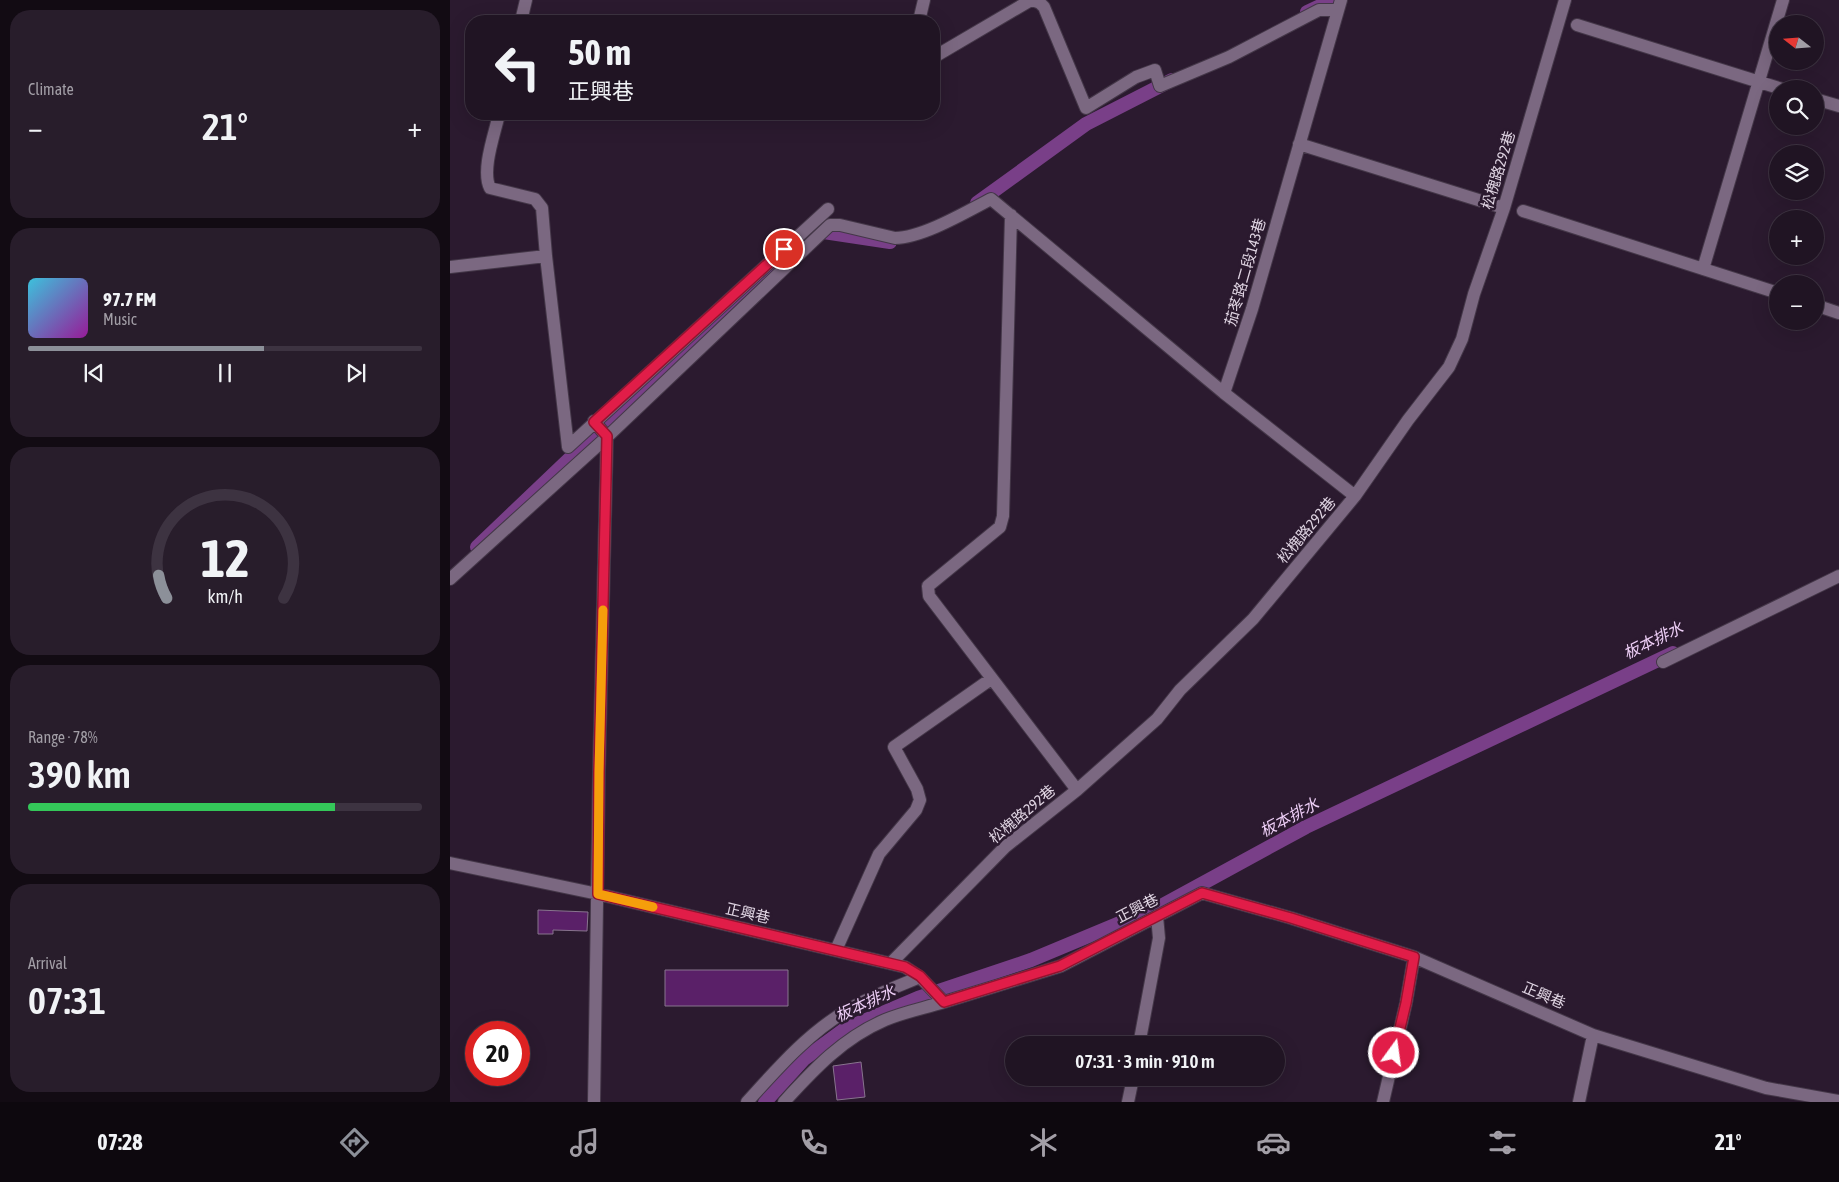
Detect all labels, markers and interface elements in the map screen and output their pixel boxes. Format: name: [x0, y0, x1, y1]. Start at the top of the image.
north arrow: [1769, 15, 1824, 70]
map controls: [1769, 15, 1824, 330]
text: 50 m: [568, 32, 631, 72]
icon: left: [485, 35, 550, 100]
text: 正興巷: [568, 78, 634, 104]
text: Climate: [28, 80, 74, 98]
button: search: [1769, 80, 1824, 135]
text: 21°: [202, 105, 248, 148]
text: −: [28, 111, 43, 143]
text: +: [407, 111, 422, 143]
street label: 松槐路292巷: [1478, 129, 1518, 211]
button: layers: [1769, 145, 1824, 200]
button: +: [1769, 210, 1824, 265]
street label: 茄苳路二段143巷: [1222, 216, 1268, 328]
pin: [763, 228, 805, 270]
icon: arrive: [770, 235, 798, 263]
button: −: [1769, 275, 1824, 330]
text: 97.7 FM: [103, 288, 156, 310]
text: Music: [103, 310, 137, 328]
icon: previous: [80, 359, 108, 387]
icon: pause: [211, 359, 239, 387]
icon: next: [342, 359, 370, 387]
street label: 松槐路292巷: [1273, 493, 1339, 567]
text: 12: [201, 528, 249, 588]
text: km/h: [207, 586, 243, 607]
water label: 板本排水: [1620, 617, 1687, 662]
text: Range · 78%: [28, 728, 98, 746]
text: 390 km: [28, 753, 131, 796]
street label: 松槐路292巷: [985, 781, 1059, 847]
water label: 板本排水: [1257, 794, 1322, 840]
street label: 正興巷: [1113, 890, 1161, 926]
street label: 正興巷: [724, 900, 772, 926]
text: Arrival: [28, 954, 67, 972]
street label: 正興巷: [1520, 978, 1568, 1012]
text: 07:31: [28, 979, 106, 1022]
water label: 板本排水: [832, 981, 899, 1025]
speed limit sign: 20: [465, 1021, 530, 1086]
position arrow: [1367, 1026, 1419, 1078]
text: 07:31 · 3 min · 910 m: [1075, 1050, 1215, 1072]
icon: directions: [337, 1125, 372, 1160]
icon: music: [567, 1125, 602, 1160]
icon: phone: [796, 1125, 831, 1160]
icon: climate: [1026, 1125, 1061, 1160]
icon: car: [1256, 1125, 1291, 1160]
icon: filters: [1485, 1125, 1520, 1160]
text: 07:28: [97, 1129, 143, 1155]
text: 21°: [1715, 1129, 1742, 1155]

